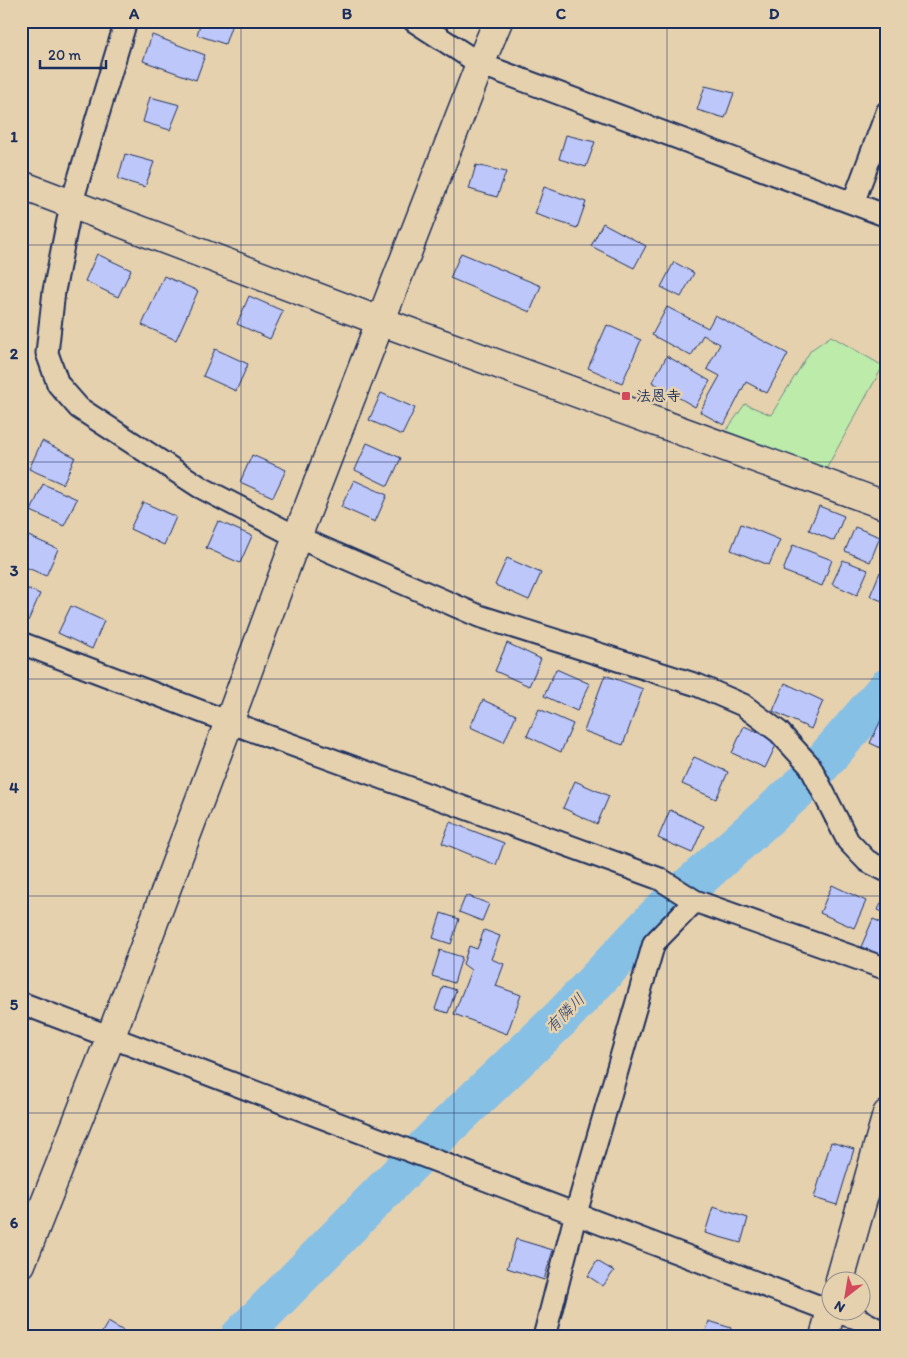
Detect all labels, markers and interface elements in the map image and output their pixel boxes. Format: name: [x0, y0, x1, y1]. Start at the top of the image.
text: A: [128, 4, 140, 23]
text: B: [342, 4, 353, 23]
text: C: [556, 4, 567, 23]
text: D: [769, 4, 780, 23]
scale bar: [40, 38, 106, 70]
text: 20 m: [48, 46, 82, 64]
text: 1: [10, 127, 18, 146]
text: 2: [10, 344, 19, 363]
place label: 法恩寺: [636, 387, 681, 405]
marker: 法恩寺: [620, 390, 632, 402]
text: 3: [10, 561, 19, 580]
text: 4: [9, 778, 19, 797]
water label: 有隣川: [541, 989, 589, 1037]
text: 5: [10, 995, 19, 1014]
text: 6: [10, 1213, 19, 1232]
north arrow: [820, 1270, 870, 1320]
text: N: [831, 1297, 848, 1316]

